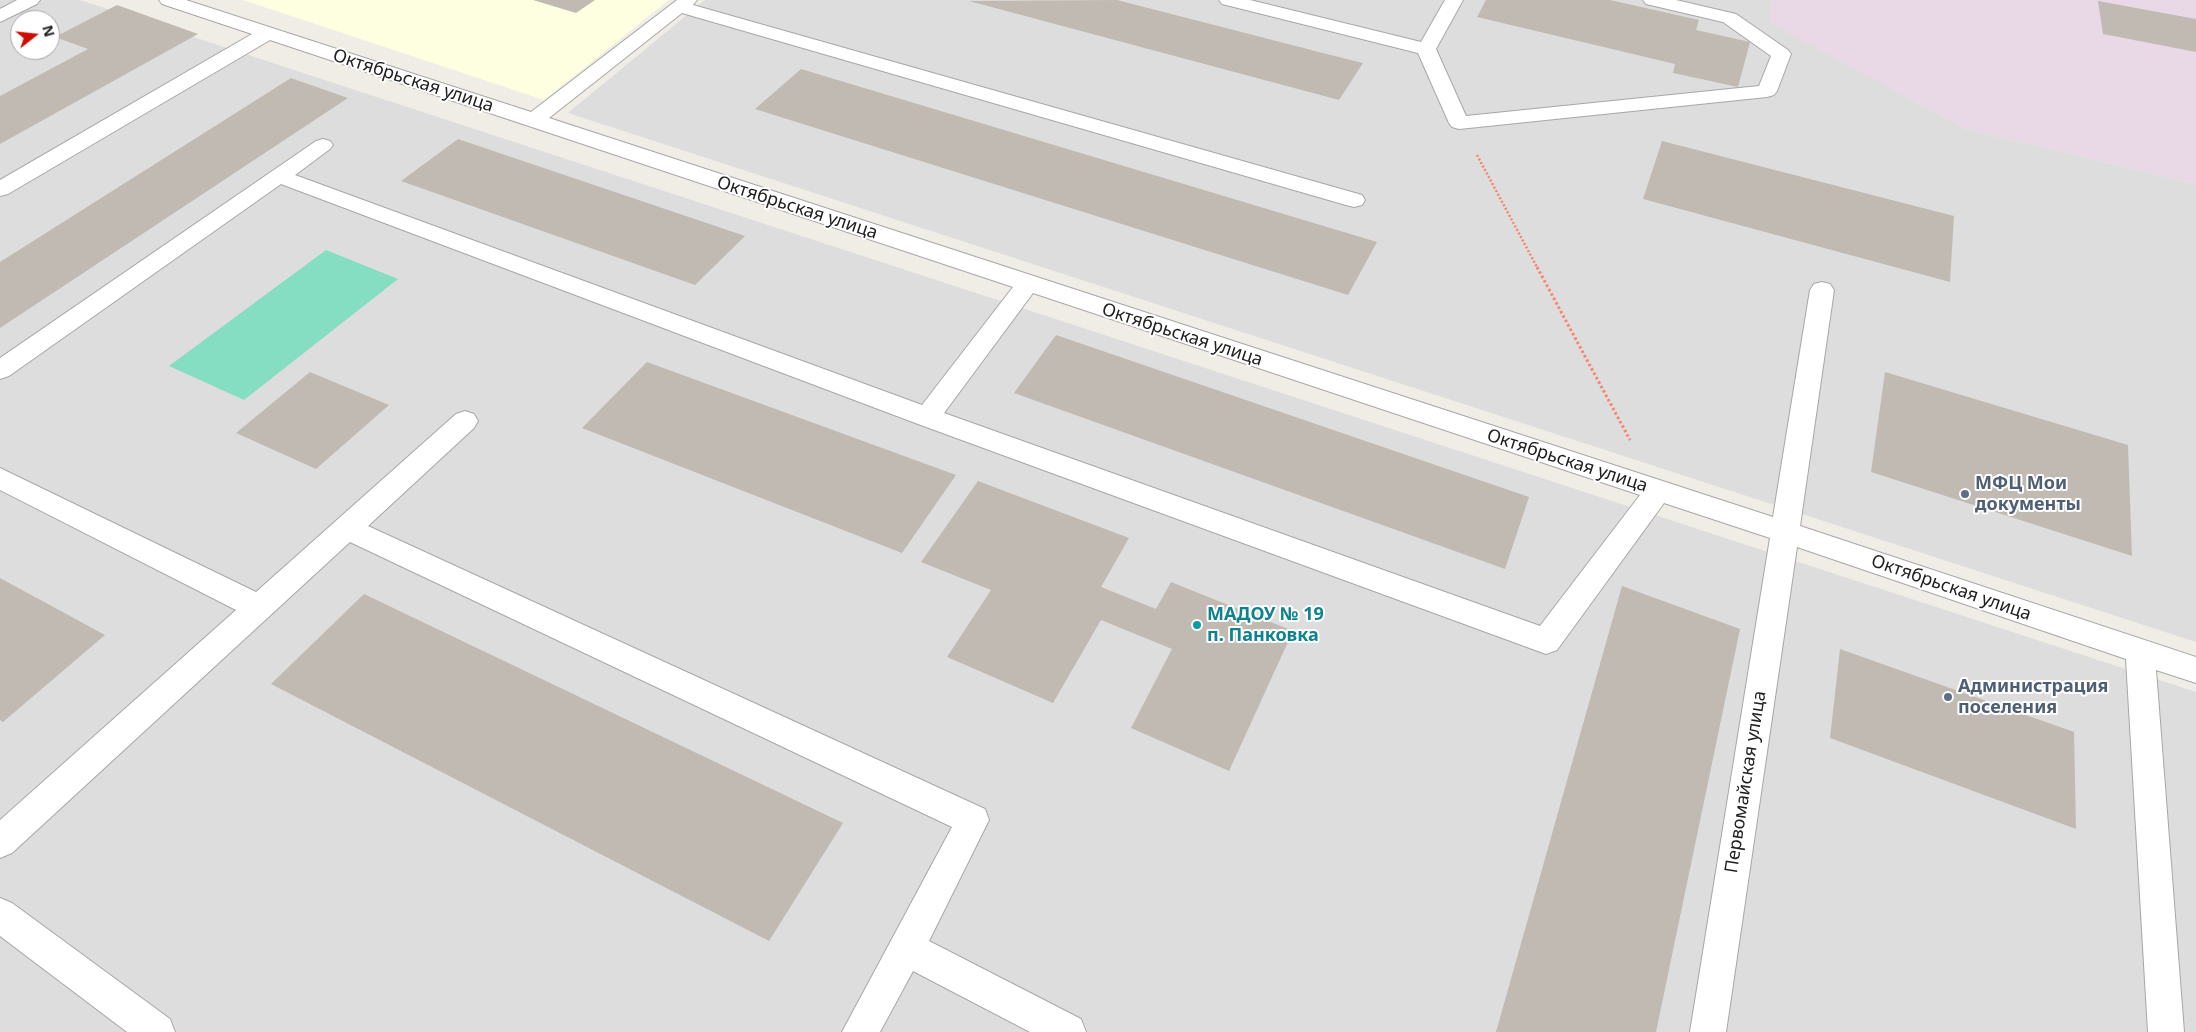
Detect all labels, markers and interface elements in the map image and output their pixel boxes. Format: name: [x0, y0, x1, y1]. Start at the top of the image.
north arrow: [10, 10, 60, 60]
text: N: [38, 23, 60, 39]
street label: Октябрьская улица: [330, 45, 496, 117]
street label: Октябрьская улица: [714, 172, 880, 244]
street label: Октябрьская улица: [1099, 299, 1265, 371]
street label: Октябрьская улица: [1484, 425, 1650, 497]
place label: МФЦ Мои документы: [1975, 473, 2081, 516]
marker: МФЦ Мои документы: [1959, 488, 1971, 500]
street label: Октябрьская улица: [1868, 550, 2034, 626]
place label: МАДОУ № 19 п. Панковка: [1207, 604, 1324, 646]
marker: МАДОУ № 19 п. Панковка: [1191, 619, 1203, 631]
place label: Администрация поселения: [1958, 676, 2108, 719]
street label: Первомайская улица: [1721, 689, 1771, 875]
marker: Администрация поселения: [1942, 691, 1954, 703]

